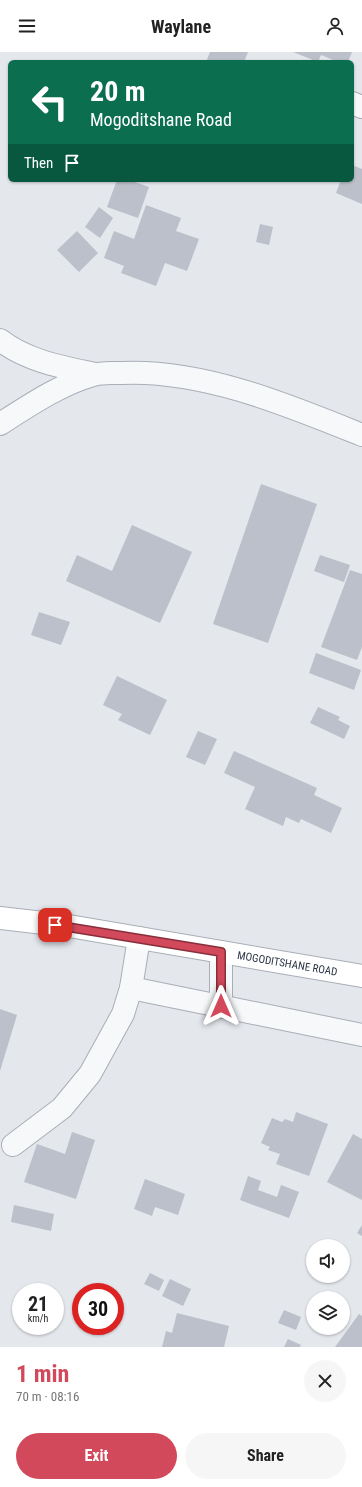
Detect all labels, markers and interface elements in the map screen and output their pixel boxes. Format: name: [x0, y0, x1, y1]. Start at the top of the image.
icon: menu: [16, 15, 38, 37]
icon: person: [324, 15, 346, 37]
text: Waylane: [151, 16, 211, 37]
text: 20 m: [90, 75, 146, 108]
icon: left: [24, 76, 76, 128]
text: Mogoditshane Road: [90, 109, 232, 130]
icon: arrive: [61, 152, 83, 174]
text: Then: [24, 154, 53, 172]
pin: [38, 908, 72, 942]
icon: arrive: [44, 914, 66, 936]
street label: MOGODITSHANE ROAD: [236, 949, 338, 979]
position arrow: [200, 985, 242, 1027]
map controls: [306, 1239, 350, 1335]
button: sound: [306, 1239, 350, 1283]
speed limit sign: 30: [72, 1283, 124, 1335]
button: layers: [306, 1291, 350, 1335]
text: 21: [28, 1292, 48, 1316]
text: km/h: [28, 1313, 48, 1324]
text: 1 min: [16, 1360, 69, 1388]
button: close: [304, 1360, 346, 1402]
text: 70 m · 08:16: [16, 1389, 79, 1404]
button: Exit: [16, 1433, 177, 1479]
button: Share: [185, 1433, 346, 1479]

